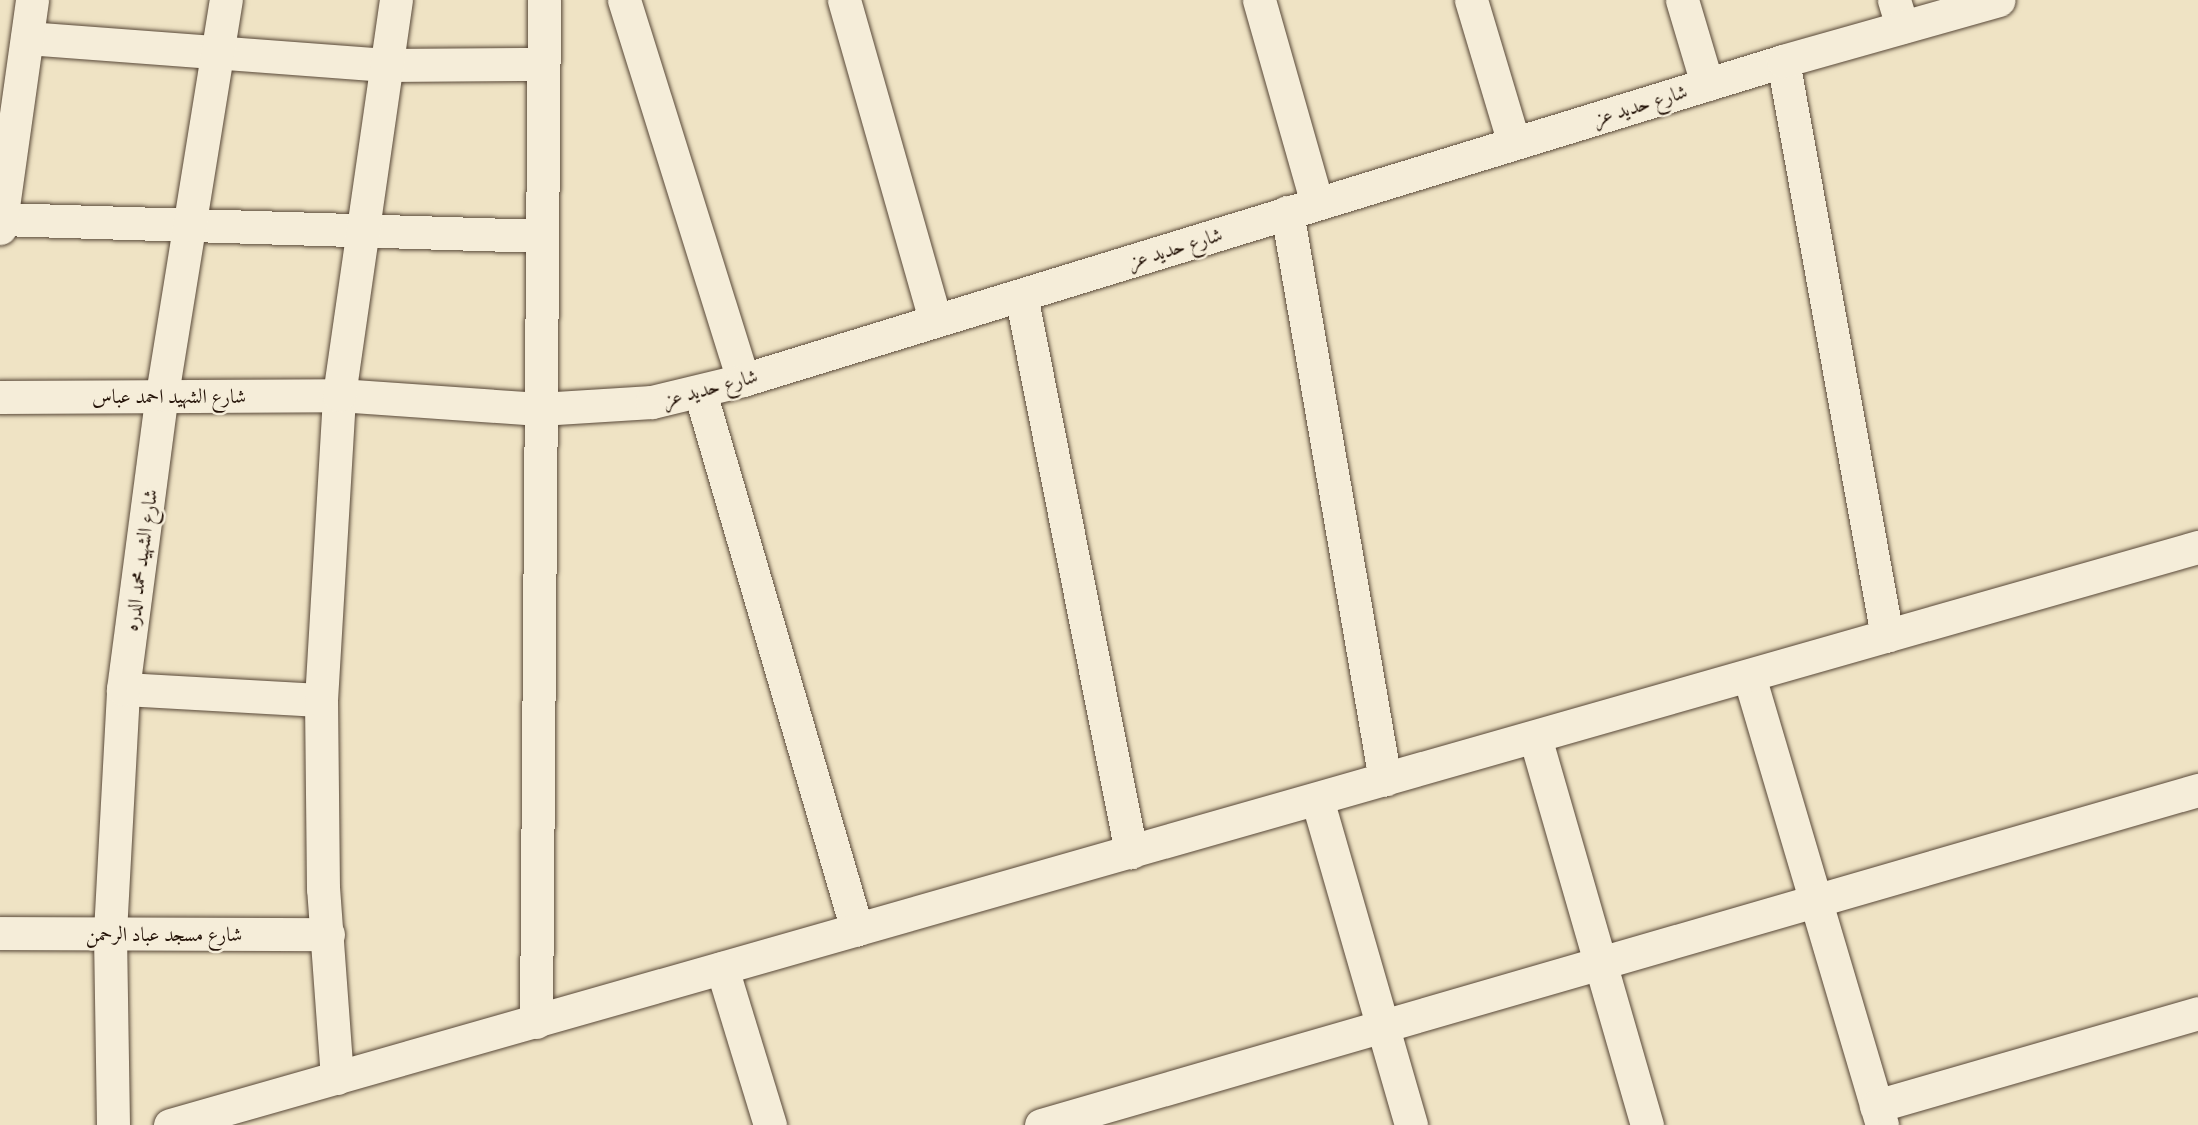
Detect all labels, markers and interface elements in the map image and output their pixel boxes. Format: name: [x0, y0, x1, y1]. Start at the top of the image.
street label: شارع حديد عز: [1590, 78, 1690, 130]
street label: شارع حديد عز: [1125, 221, 1225, 273]
street label: شارع حديد عز: [660, 363, 760, 411]
street label: شارع الشهيد احمد عباس: [92, 383, 246, 407]
street label: شارع الشهيد محمد الدره: [118, 487, 162, 633]
street label: شارع مسجد عباد الرحمن: [86, 921, 242, 945]

